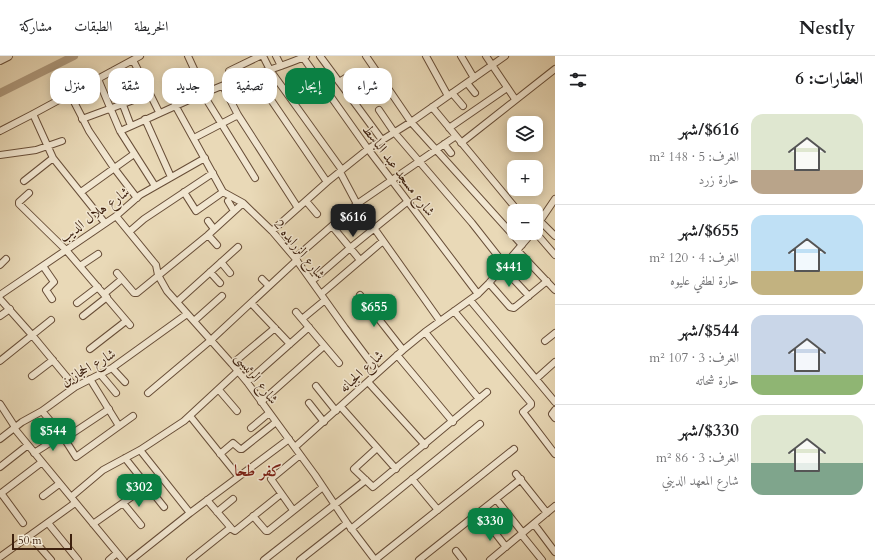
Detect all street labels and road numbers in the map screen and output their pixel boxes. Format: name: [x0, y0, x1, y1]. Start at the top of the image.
street label: شارع مسجد عبد الباسط: [356, 121, 439, 221]
street label: شارع هلال الديب: [55, 182, 135, 248]
street label: شارع الزرايده 2: [268, 215, 330, 285]
street label: شارع الحجازين: [57, 344, 120, 392]
street label: شارع الجبانه: [335, 346, 389, 398]
street label: شارع الرئيسى: [229, 349, 283, 409]

